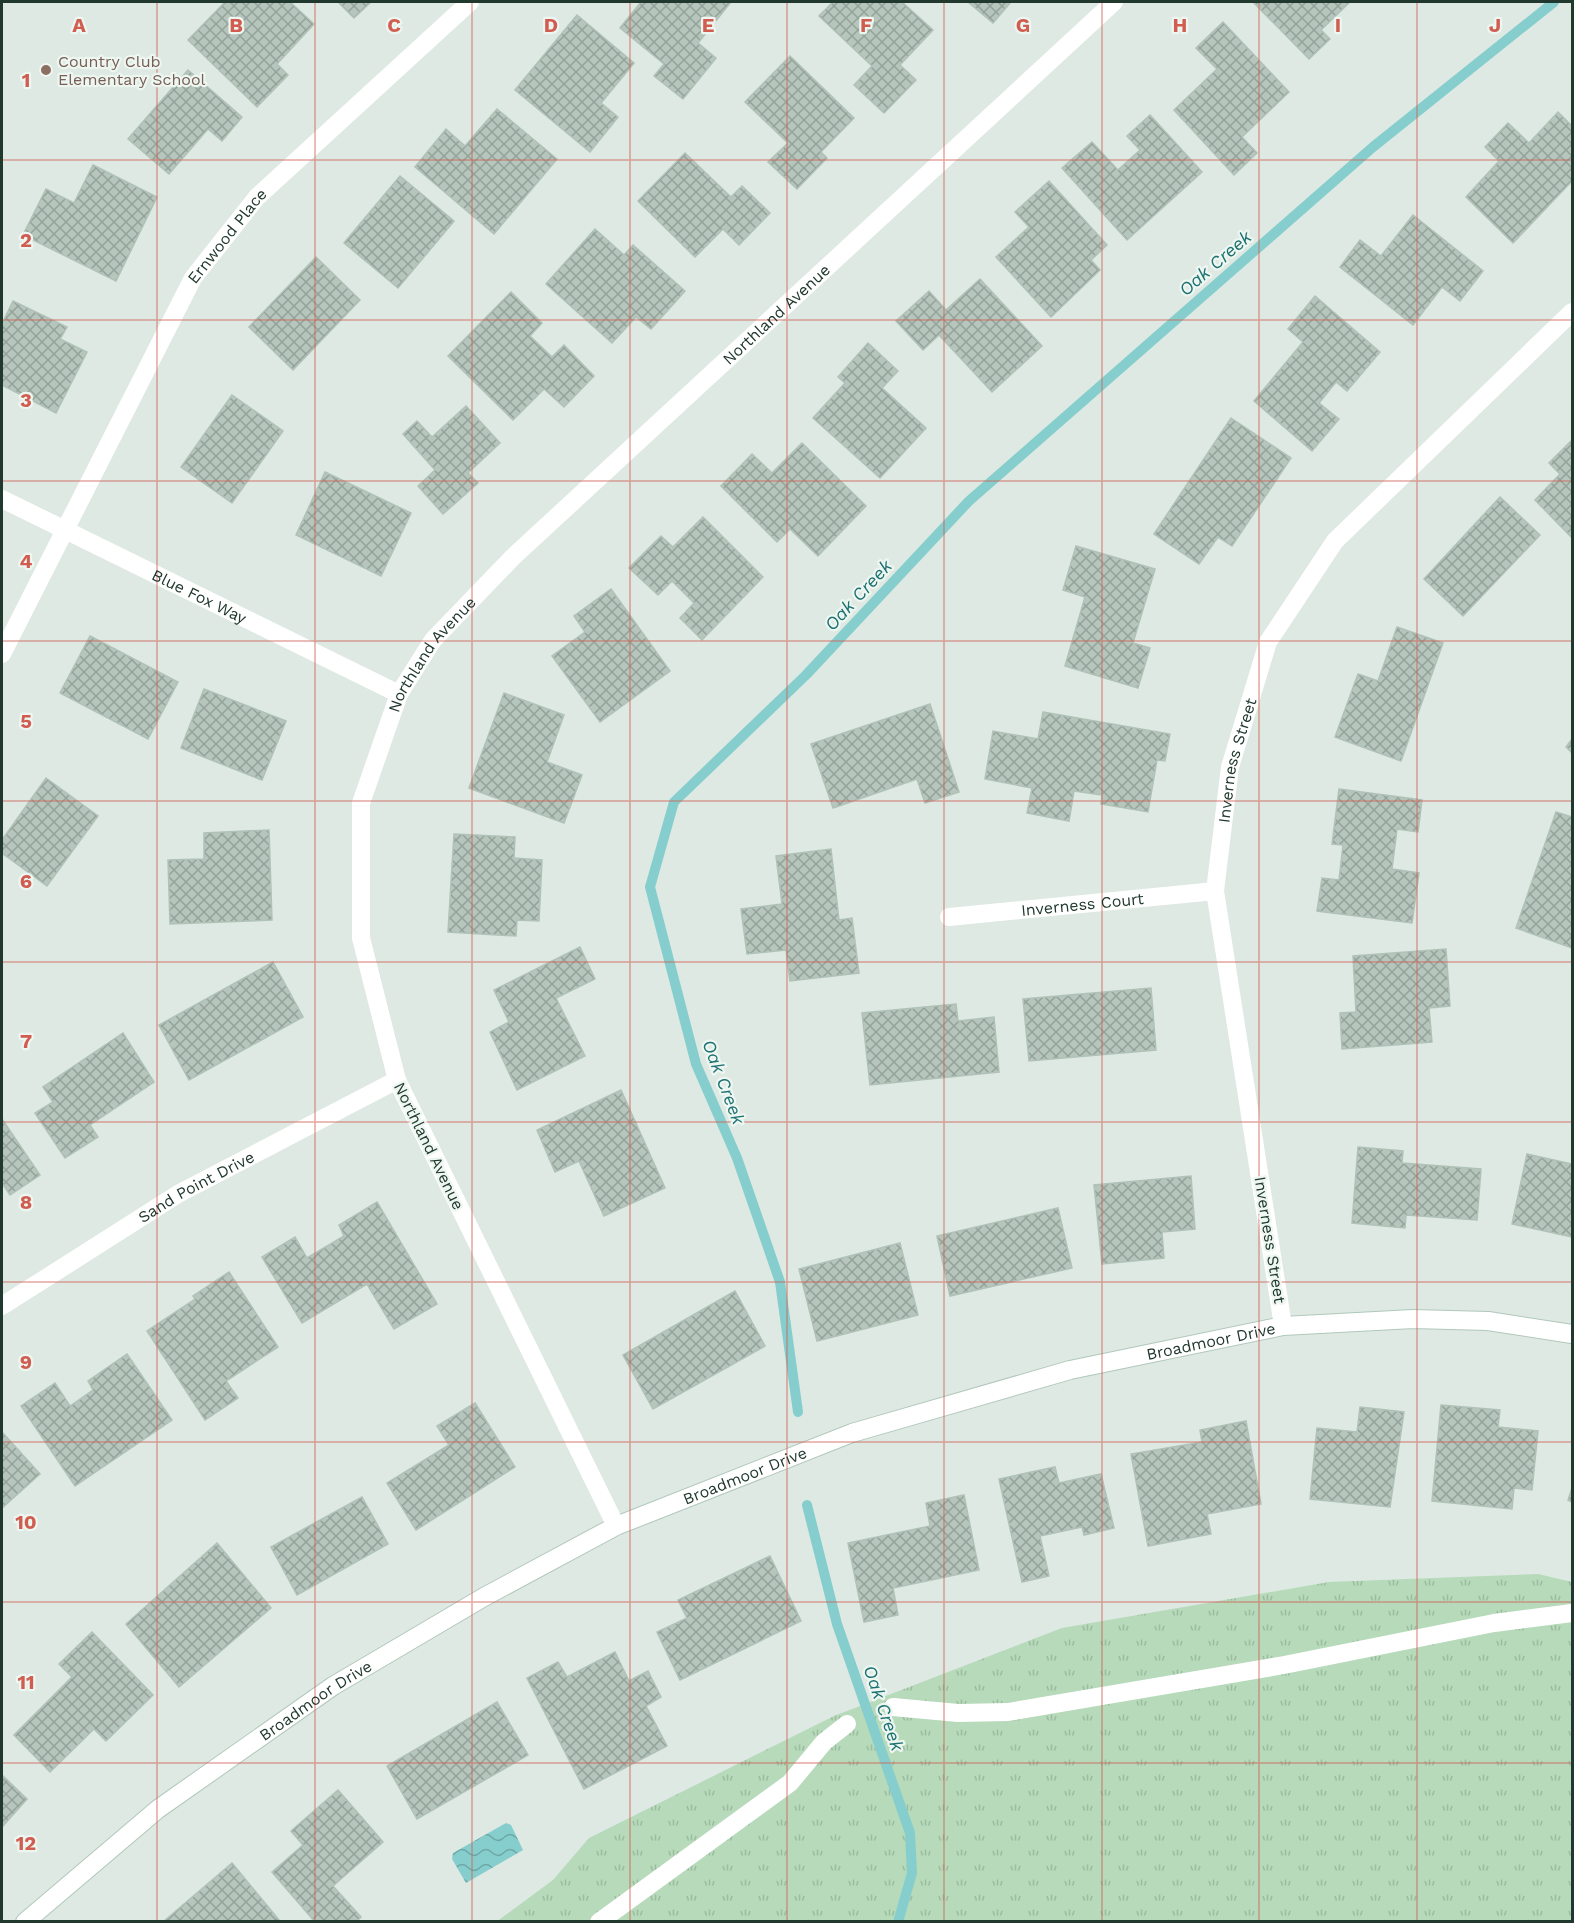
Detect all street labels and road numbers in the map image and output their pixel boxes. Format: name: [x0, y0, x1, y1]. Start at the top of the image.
street label: Ernwood Place: [183, 184, 270, 287]
street label: Northland Avenue: [718, 260, 834, 368]
street label: Blue Fox Way: [149, 565, 251, 628]
street label: Northland Avenue: [384, 592, 479, 715]
street label: Inverness Street: [1214, 695, 1260, 824]
street label: Inverness Court: [1020, 888, 1145, 919]
street label: Northland Avenue: [390, 1079, 468, 1213]
street label: Sand Point Drive: [134, 1147, 257, 1226]
street label: Inverness Street: [1251, 1175, 1289, 1305]
street label: Broadmoor Drive: [1145, 1318, 1277, 1363]
street label: Broadmoor Drive: [680, 1442, 809, 1508]
street label: Broadmoor Drive: [255, 1656, 375, 1744]

